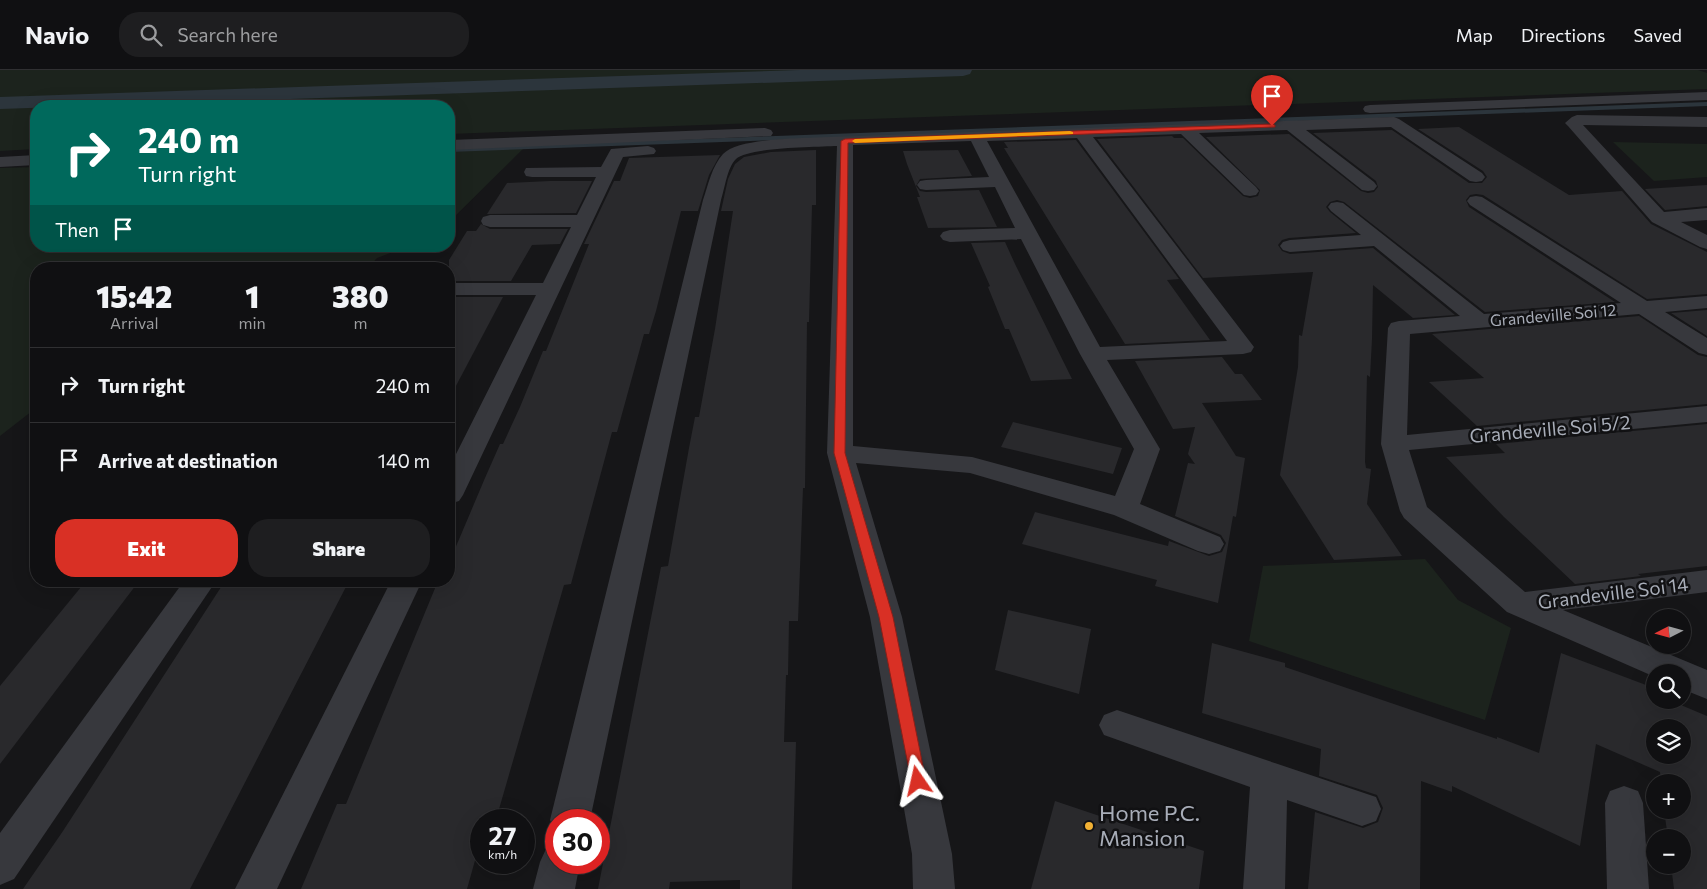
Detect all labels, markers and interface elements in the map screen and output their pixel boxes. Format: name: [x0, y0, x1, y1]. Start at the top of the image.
search box: [119, 12, 469, 57]
text: Navio: [25, 20, 89, 49]
icon: search: [137, 21, 165, 49]
text: Search here: [177, 23, 278, 46]
text: Map: [1456, 24, 1493, 46]
text: Directions: [1521, 24, 1605, 46]
text: Saved: [1633, 24, 1682, 46]
pin: [1251, 75, 1293, 126]
icon: arrive: [1258, 82, 1286, 110]
text: 240 m: [138, 117, 239, 160]
icon: right: [55, 120, 120, 185]
text: Turn right: [138, 160, 236, 187]
icon: arrive: [109, 215, 137, 243]
text: Then: [55, 218, 99, 241]
text: 15:42: [96, 277, 172, 314]
text: 1: [245, 277, 259, 314]
text: 380: [332, 277, 389, 314]
street label: Grandeville Soi 12: [1489, 300, 1617, 329]
text: Arrival: [110, 313, 158, 332]
text: min: [239, 313, 266, 332]
text: m: [353, 313, 367, 332]
icon: right: [55, 371, 83, 399]
text: Turn right: [98, 374, 185, 397]
text: 240 m: [376, 374, 430, 397]
street label: Grandeville Soi 5/2: [1469, 410, 1631, 447]
icon: arrive: [55, 446, 83, 474]
text: Arrive at destination: [98, 449, 278, 472]
text: 140 m: [378, 449, 430, 472]
button: Exit: [55, 519, 238, 577]
button: Share: [248, 519, 430, 577]
street label: Grandeville Soi 14: [1536, 572, 1689, 613]
north arrow: [1646, 609, 1691, 654]
map controls: [1646, 609, 1691, 874]
button: search: [1646, 664, 1691, 709]
button: layers: [1646, 719, 1691, 764]
position arrow: [891, 754, 943, 806]
button: +: [1646, 774, 1691, 819]
place label: Home P.C. Mansion: [1099, 799, 1200, 851]
speed limit sign: 30: [545, 809, 610, 874]
text: 27: [489, 820, 516, 850]
marker: Home P.C. Mansion: [1083, 820, 1095, 832]
button: −: [1646, 829, 1691, 874]
text: km/h: [488, 847, 517, 861]

